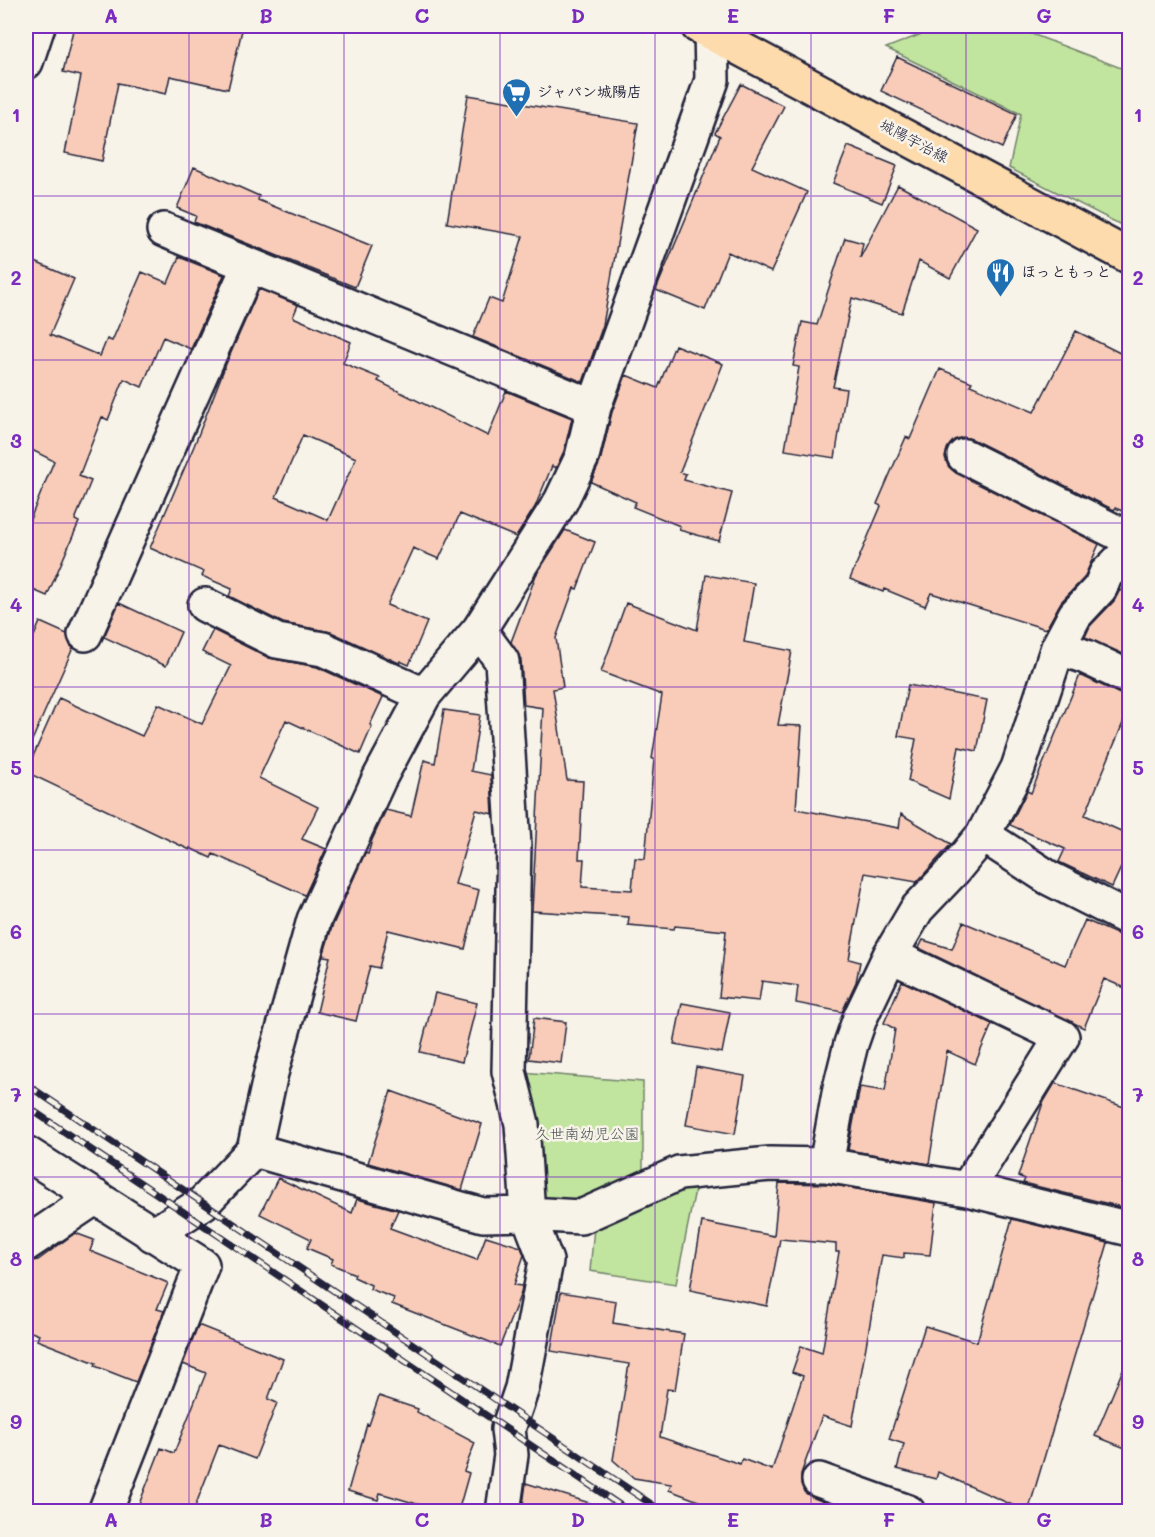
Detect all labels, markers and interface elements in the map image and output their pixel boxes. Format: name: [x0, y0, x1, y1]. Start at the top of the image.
text: A: [104, 2, 118, 28]
text: B: [259, 2, 273, 28]
text: C: [415, 2, 430, 28]
text: D: [571, 2, 585, 28]
text: E: [727, 2, 739, 28]
text: F: [883, 2, 896, 28]
text: G: [1036, 2, 1052, 28]
supermarket icon: ジャパン城陽店: [500, 76, 532, 118]
place label: ジャパン城陽店: [537, 81, 642, 101]
text: 1: [12, 101, 20, 127]
text: 1: [1134, 101, 1142, 127]
street label: 城陽宇治線: [877, 114, 952, 167]
restaurant icon: ほっともっと: [984, 256, 1016, 298]
place label: ほっともっと: [1021, 261, 1111, 281]
text: 2: [10, 264, 22, 290]
text: 2: [1132, 264, 1144, 290]
text: 3: [10, 427, 22, 453]
text: 3: [1132, 427, 1144, 453]
text: 4: [10, 591, 23, 617]
text: 4: [1132, 591, 1145, 617]
text: 5: [10, 754, 22, 780]
text: 5: [1132, 754, 1144, 780]
text: 6: [10, 918, 22, 944]
text: 6: [1132, 918, 1144, 944]
text: 7: [10, 1081, 22, 1107]
text: 7: [1132, 1081, 1144, 1107]
park label: 久世南幼児公園: [534, 1123, 640, 1143]
text: 8: [10, 1245, 22, 1271]
text: 8: [1132, 1245, 1144, 1271]
text: 9: [10, 1408, 22, 1434]
text: 9: [1132, 1408, 1144, 1434]
text: A: [104, 1506, 118, 1532]
text: B: [259, 1506, 273, 1532]
text: C: [415, 1506, 430, 1532]
text: D: [571, 1506, 585, 1532]
text: E: [727, 1506, 739, 1532]
text: F: [883, 1506, 896, 1532]
text: G: [1036, 1506, 1052, 1532]

